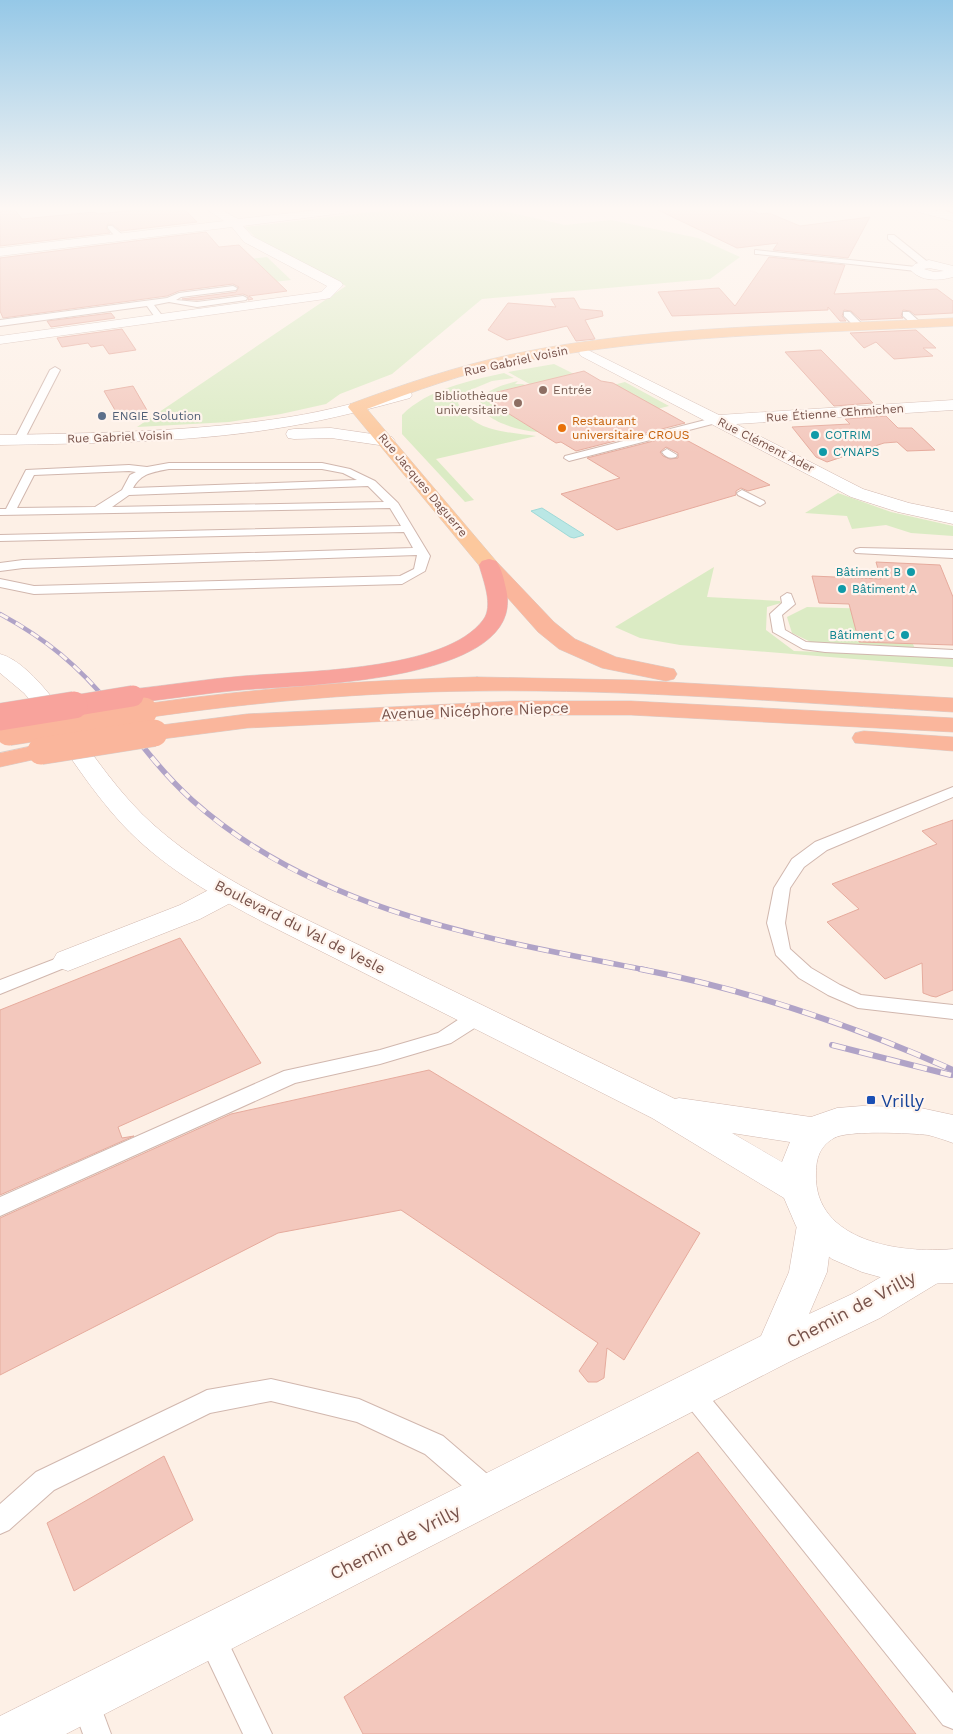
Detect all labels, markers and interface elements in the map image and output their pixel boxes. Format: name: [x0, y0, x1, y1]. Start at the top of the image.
street label: Rue Gabriel Voisin: [463, 343, 569, 379]
place label: Entrée: [553, 383, 592, 397]
marker: Entrée: [537, 384, 549, 396]
place label: Bibliothèque universitaire: [434, 389, 508, 417]
marker: Bibliothèque universitaire: [512, 397, 524, 409]
street label: Rue Étienne Œhmichen: [766, 401, 904, 425]
place label: ENGIE Solution: [112, 409, 201, 423]
marker: ENGIE Solution: [96, 410, 108, 422]
place label: Restaurant universitaire CROUS: [572, 414, 689, 442]
street label: Rue Clément Ader: [715, 415, 817, 475]
marker: Restaurant universitaire CROUS: [556, 422, 568, 434]
street label: Rue Gabriel Voisin: [67, 428, 173, 446]
place label: COTRIM: [825, 428, 871, 442]
marker: COTRIM: [809, 429, 821, 441]
street label: Rue Jacques Daguerre: [376, 430, 471, 540]
place label: CYNAPS: [833, 445, 880, 459]
marker: CYNAPS: [817, 446, 829, 458]
place label: Bâtiment B: [836, 565, 901, 579]
marker: Bâtiment B: [905, 566, 917, 578]
place label: Bâtiment A: [852, 582, 917, 596]
marker: Bâtiment A: [836, 583, 848, 595]
place label: Bâtiment C: [829, 628, 895, 642]
marker: Bâtiment C: [899, 629, 911, 641]
street label: Avenue Nicéphore Niepce: [381, 699, 569, 723]
street label: Boulevard du Val de Vesle: [212, 876, 388, 978]
place label: Vrilly: [881, 1090, 925, 1111]
marker: Vrilly: [865, 1094, 877, 1106]
street label: Chemin de Vrilly: [783, 1266, 920, 1352]
street label: Chemin de Vrilly: [326, 1500, 464, 1584]

